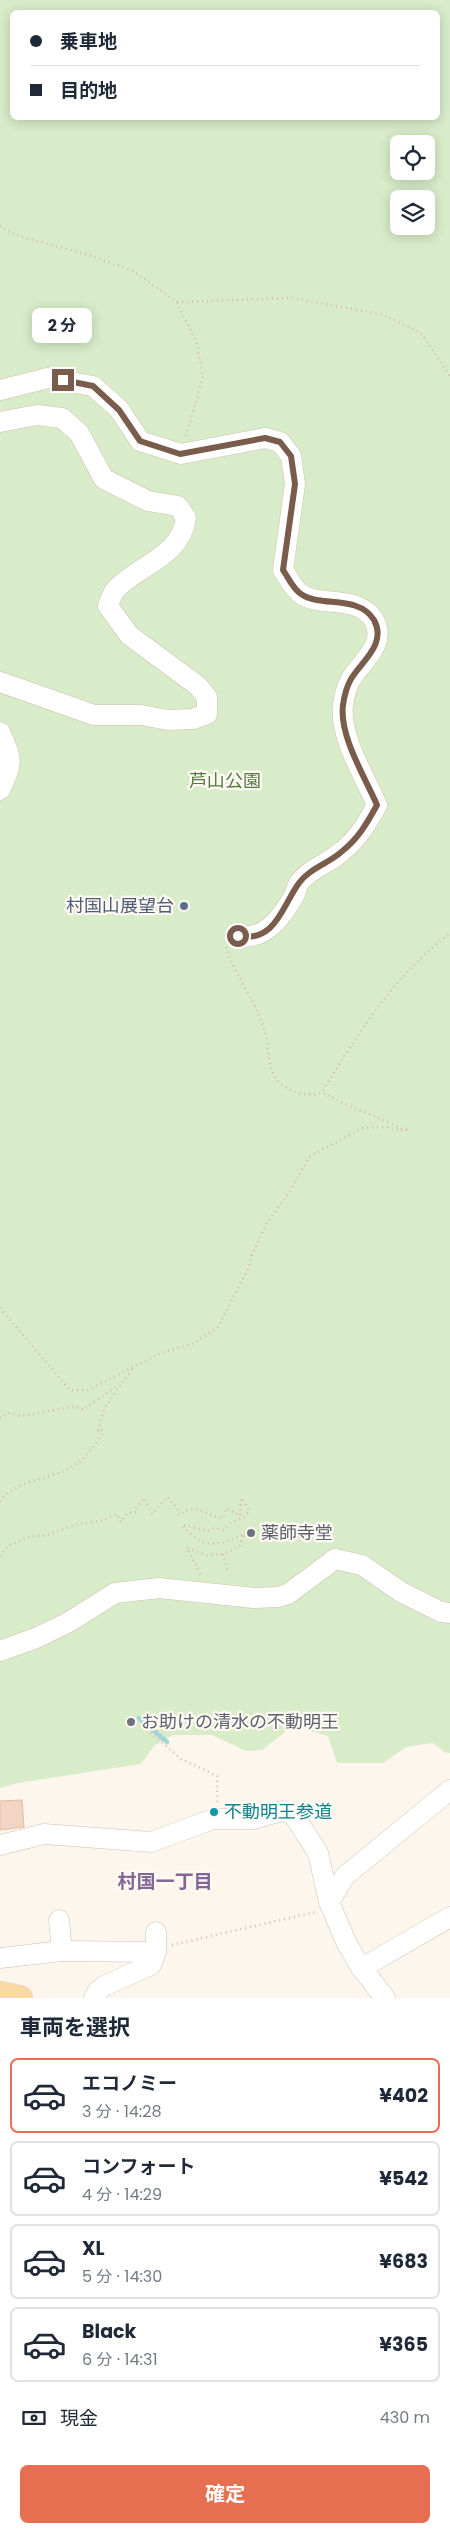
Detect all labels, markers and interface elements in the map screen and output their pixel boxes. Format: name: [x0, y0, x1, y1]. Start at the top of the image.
text: 乗車地: [60, 28, 117, 55]
text: 目的地: [60, 77, 117, 104]
map controls: [390, 135, 435, 235]
button: locate: [390, 135, 435, 180]
button: layers: [390, 190, 435, 235]
callout: 2 分: [33, 308, 93, 342]
text: 2 分: [48, 314, 76, 337]
route end: [52, 369, 74, 391]
park label: 芦山公園: [189, 768, 261, 793]
place label: 村国山展望台: [66, 893, 174, 918]
marker: 村国山展望台: [178, 900, 190, 912]
route start: [227, 925, 249, 947]
place label: 薬師寺堂: [261, 1520, 333, 1545]
marker: 薬師寺堂: [245, 1527, 257, 1539]
place label: お助けの清水の不動明王: [141, 1709, 339, 1734]
marker: お助けの清水の不動明王: [125, 1716, 137, 1728]
place label: 不動明王参道: [224, 1799, 332, 1824]
marker: 不動明王参道: [208, 1806, 220, 1818]
district label: 村国一丁目: [117, 1868, 213, 1895]
text: 車両を選択: [20, 2012, 130, 2043]
text: エコノミー: [82, 2070, 177, 2097]
icon: car: [22, 2073, 67, 2118]
text: ¥402: [379, 2082, 428, 2109]
text: 3 分 · 14:28: [82, 2100, 162, 2123]
text: コンフォート: [82, 2153, 195, 2180]
icon: car: [22, 2156, 67, 2201]
text: ¥542: [379, 2165, 428, 2192]
text: 4 分 · 14:29: [82, 2183, 162, 2206]
text: XL: [82, 2235, 105, 2262]
icon: car: [22, 2239, 67, 2284]
text: ¥683: [379, 2248, 428, 2275]
text: 5 分 · 14:30: [82, 2265, 162, 2288]
text: Black: [82, 2318, 136, 2345]
icon: car: [22, 2322, 67, 2367]
text: ¥365: [379, 2331, 428, 2358]
text: 6 分 · 14:31: [82, 2348, 158, 2371]
icon: cash: [20, 2404, 48, 2432]
text: 現金: [60, 2405, 98, 2432]
text: 430 m: [380, 2406, 430, 2429]
button: 確定: [20, 2465, 430, 2523]

